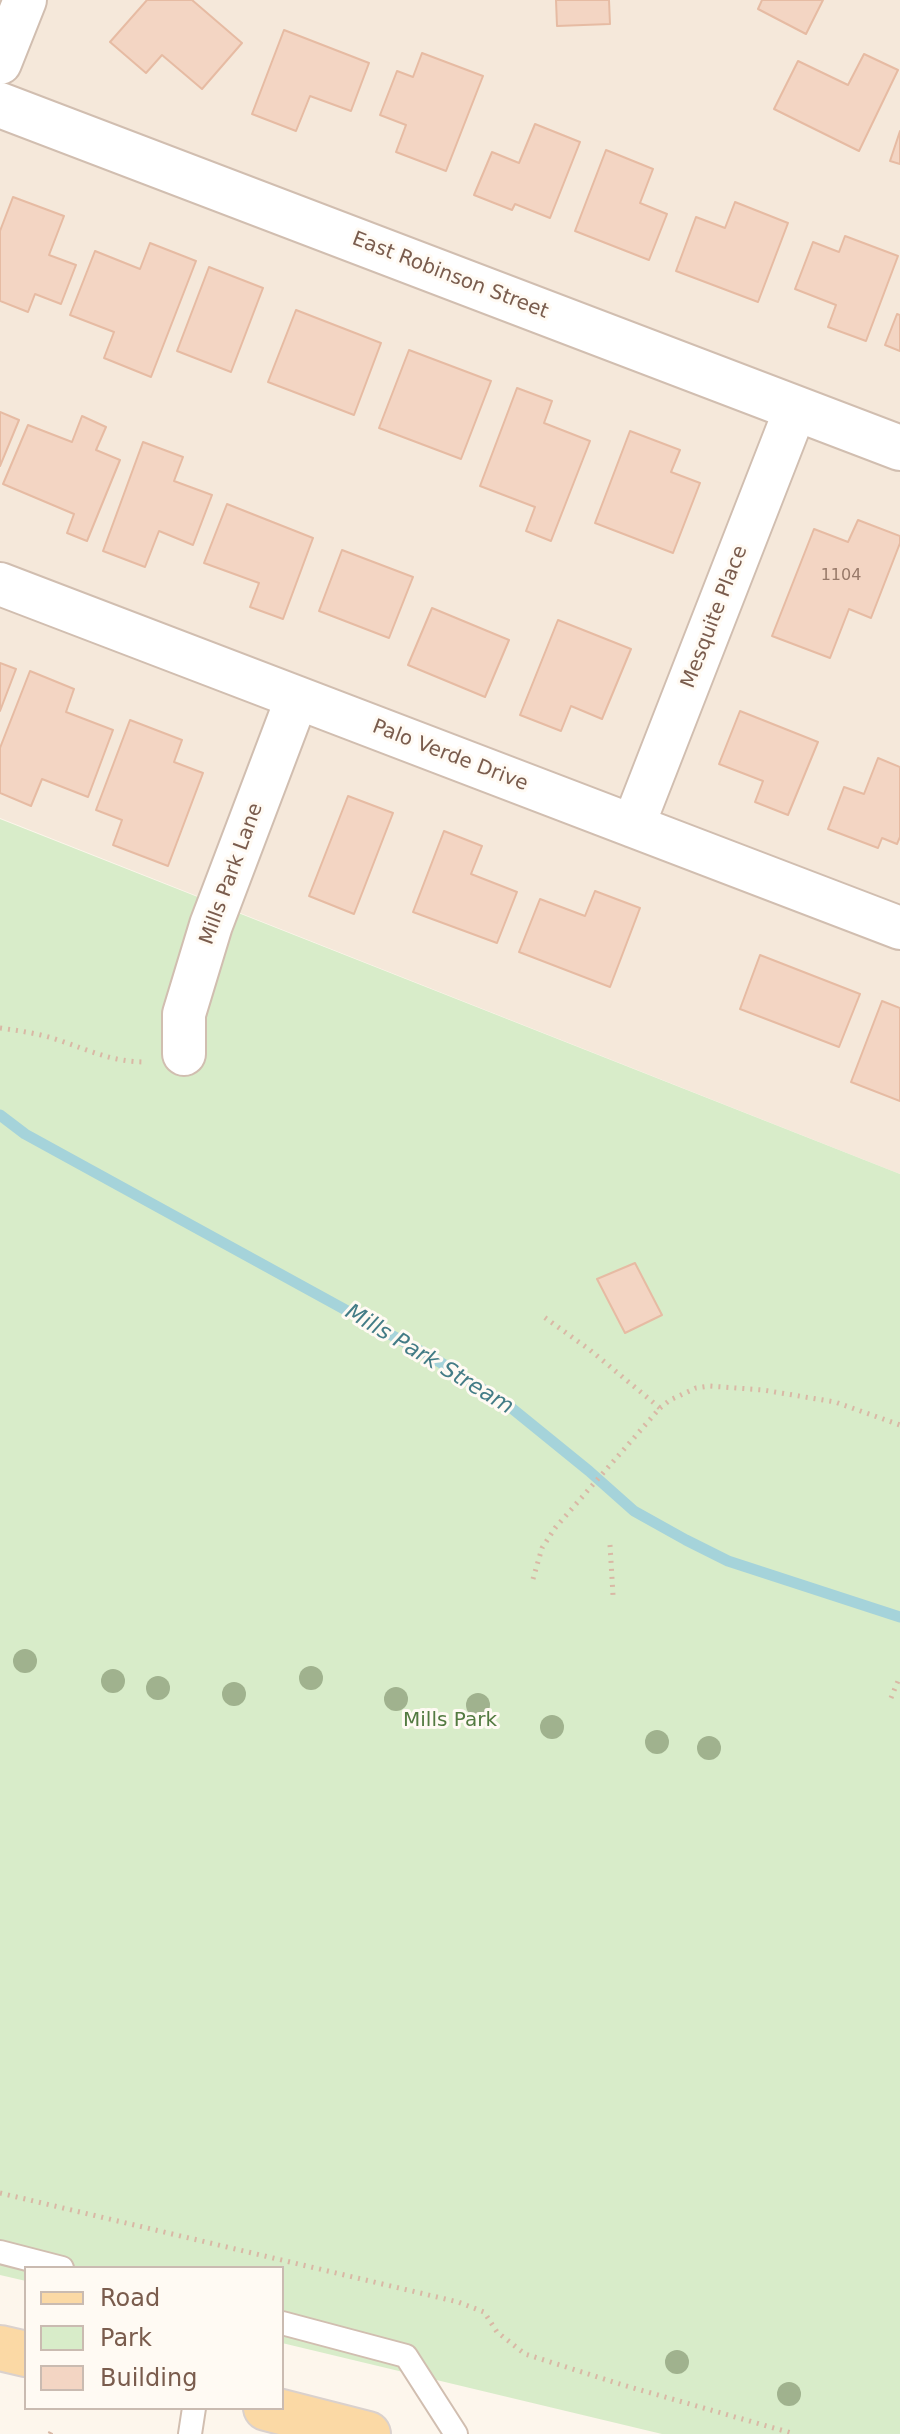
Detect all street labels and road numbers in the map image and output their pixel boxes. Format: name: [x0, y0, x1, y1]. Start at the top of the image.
street label: East Robinson Street: [349, 228, 551, 324]
street label: Mesquite Place: [677, 542, 753, 692]
street label: Palo Verde Drive: [369, 715, 531, 797]
street label: Mills Park Lane: [195, 800, 269, 948]

